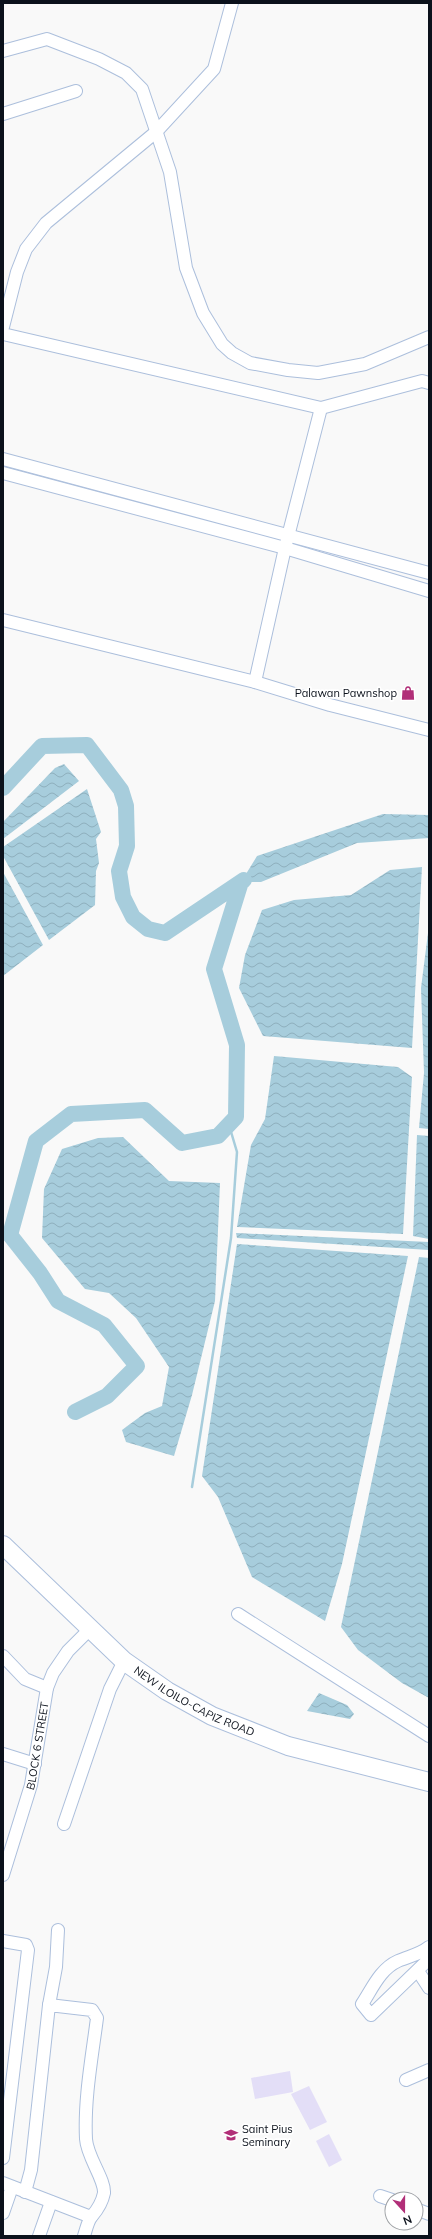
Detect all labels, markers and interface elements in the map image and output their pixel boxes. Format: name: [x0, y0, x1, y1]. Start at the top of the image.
shop icon: Palawan Pawnshop: [400, 685, 416, 701]
place label: Palawan Pawnshop: [295, 686, 397, 700]
street label: NEW ILOILO-CAPIZ ROAD: [131, 1663, 257, 1739]
street label: BLOCK 6 STREET: [23, 1700, 52, 1792]
place label: Saint Pius Seminary: [242, 2122, 293, 2149]
school or university icon: Saint Pius Seminary: [223, 2127, 239, 2143]
north arrow: [384, 2191, 424, 2231]
text: N: [401, 2212, 414, 2228]

